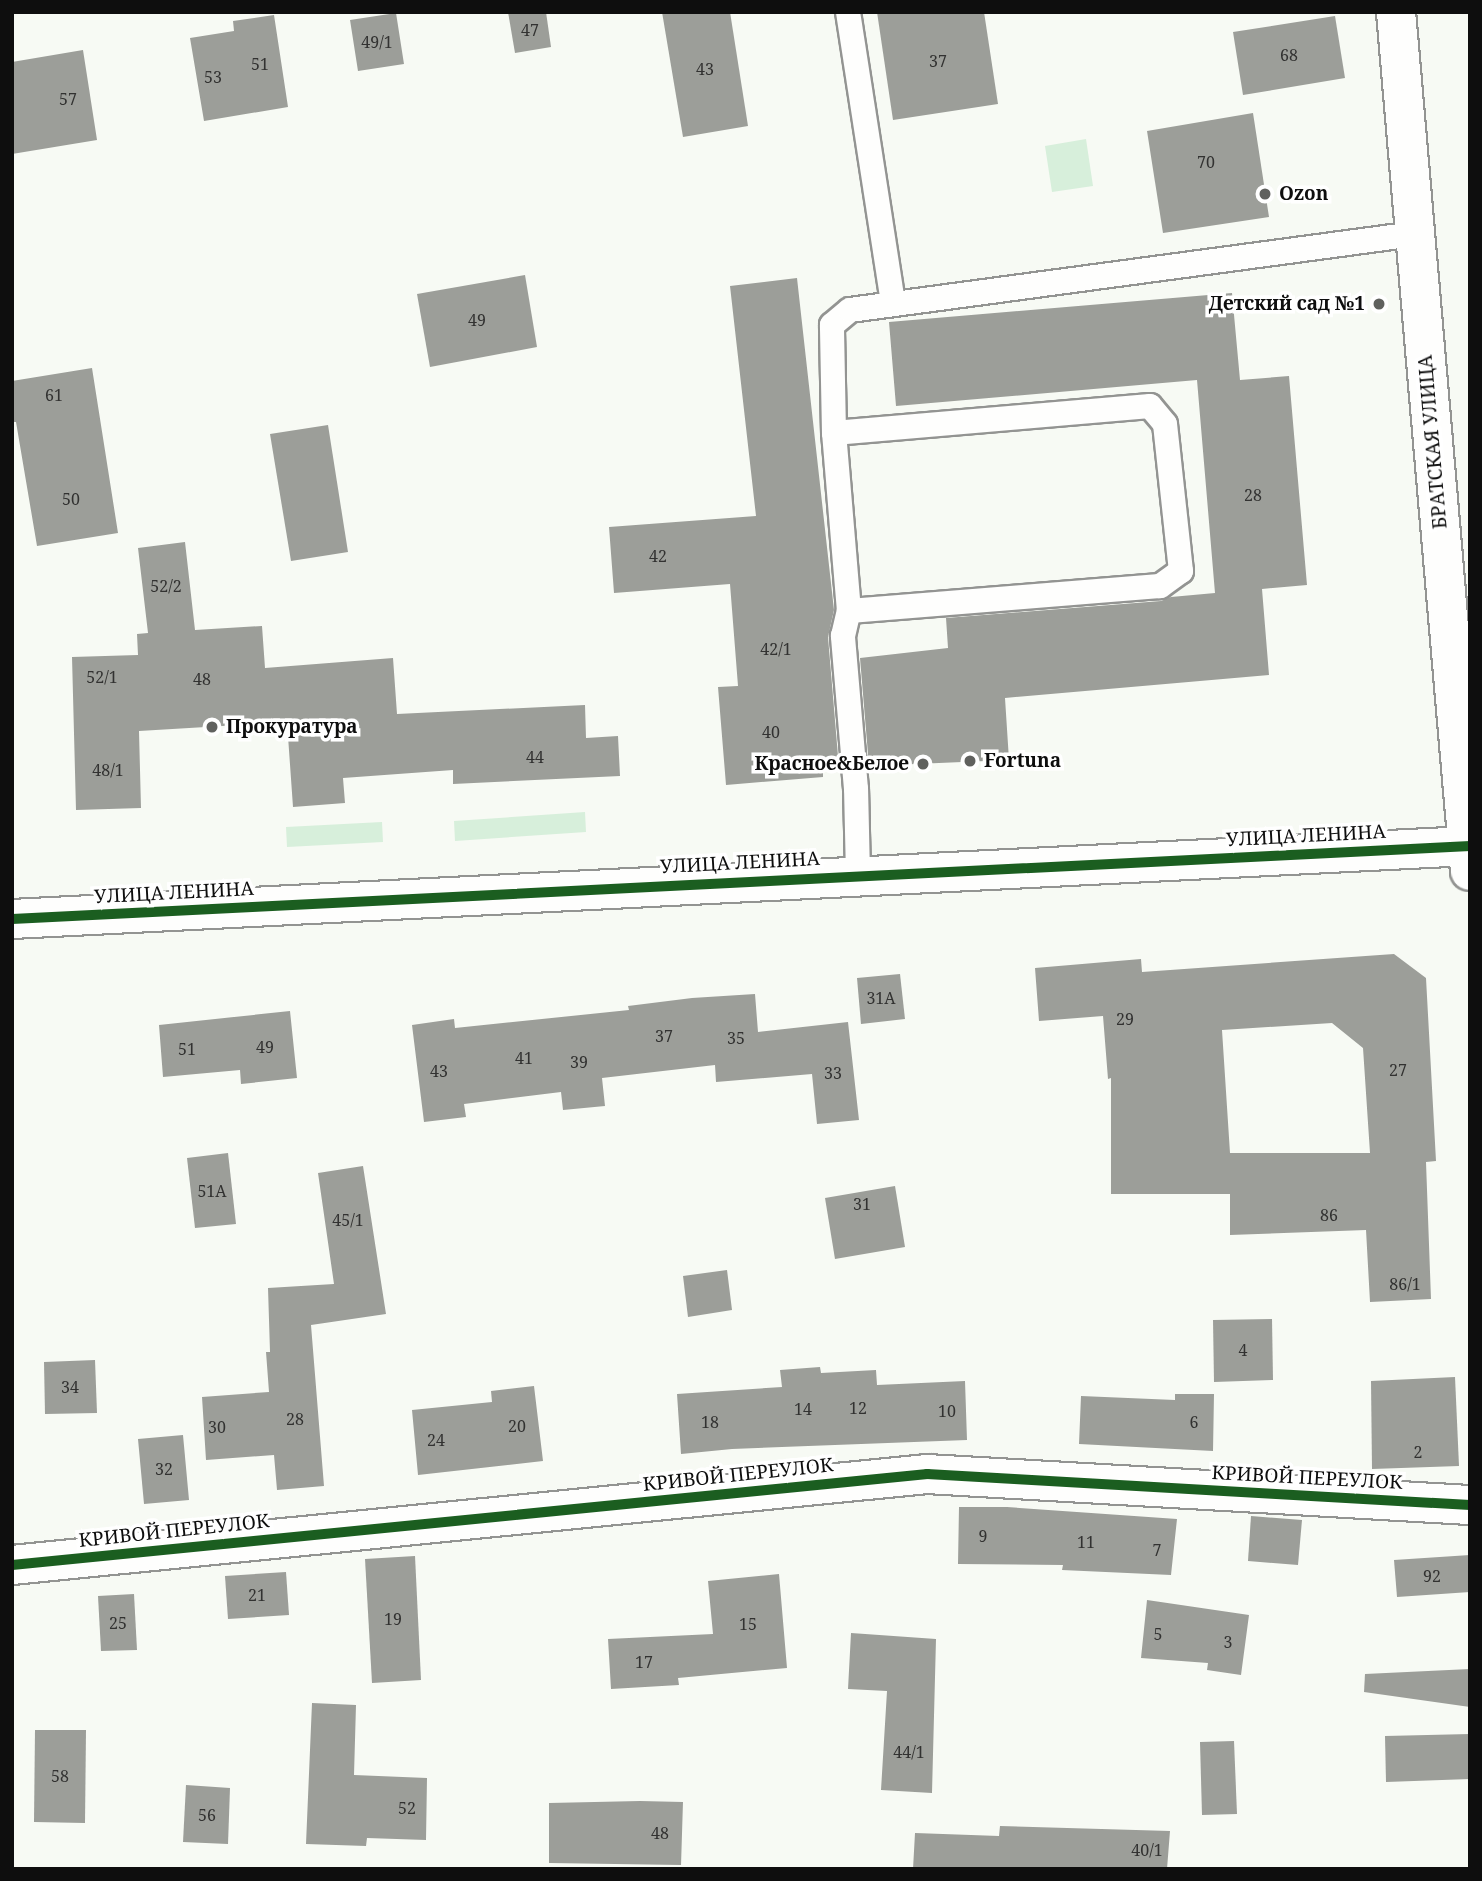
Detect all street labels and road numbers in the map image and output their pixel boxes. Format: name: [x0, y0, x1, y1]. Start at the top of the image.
street label: БРАТСКАЯ УЛИЦА: [1414, 354, 1452, 530]
street label: УЛИЦА ЛЕНИНА: [1226, 820, 1386, 852]
street label: УЛИЦА ЛЕНИНА: [660, 847, 820, 879]
street label: УЛИЦА ЛЕНИНА: [94, 877, 254, 909]
street label: КРИВОЙ ПЕРЕУЛОК: [642, 1454, 834, 1496]
street label: КРИВОЙ ПЕРЕУЛОК: [1211, 1462, 1403, 1494]
street label: КРИВОЙ ПЕРЕУЛОК: [78, 1510, 270, 1552]

